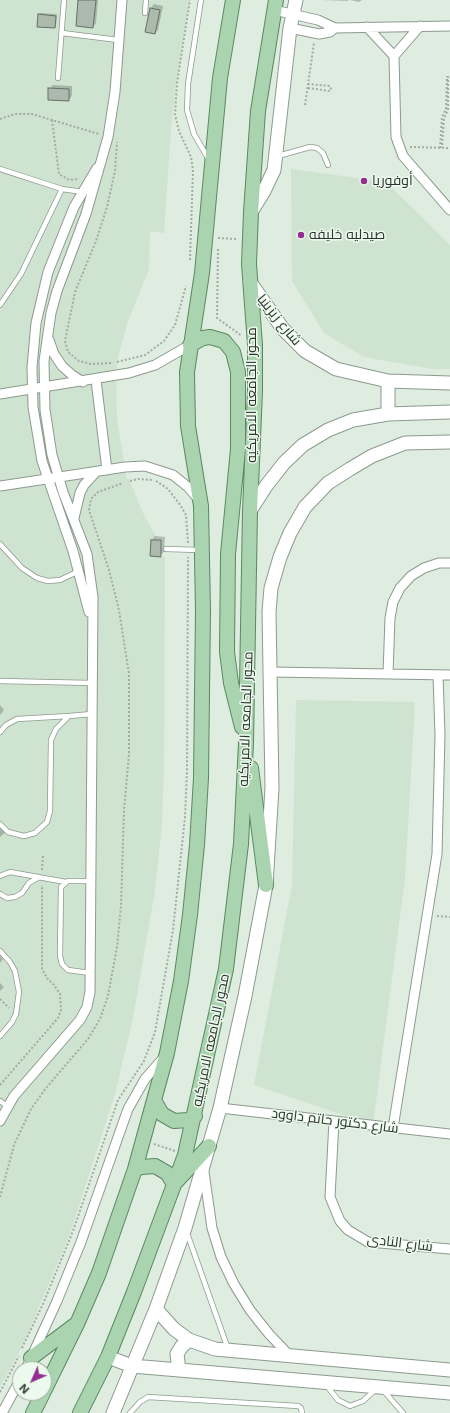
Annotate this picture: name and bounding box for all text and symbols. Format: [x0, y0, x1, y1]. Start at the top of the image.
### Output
place label: أوفوريا [372, 173, 413, 189]
marker: أوفوريا [359, 176, 369, 186]
place label: صيدليه خليفه [309, 227, 385, 243]
marker: صيدليه خليفه [296, 230, 306, 240]
street label: شارع زيزينيا [253, 291, 305, 349]
street label: محور الجامعه الامريكيه [244, 327, 260, 463]
street label: محور الجامعه الامريكيه [235, 651, 257, 787]
street label: محور الجامعه الامريكيه [189, 972, 233, 1108]
street label: شارع دكتور حاتم داوود [271, 1105, 399, 1137]
street label: شارع النادى [366, 1231, 434, 1255]
north arrow [12, 1361, 52, 1401]
text: N [16, 1381, 32, 1397]

